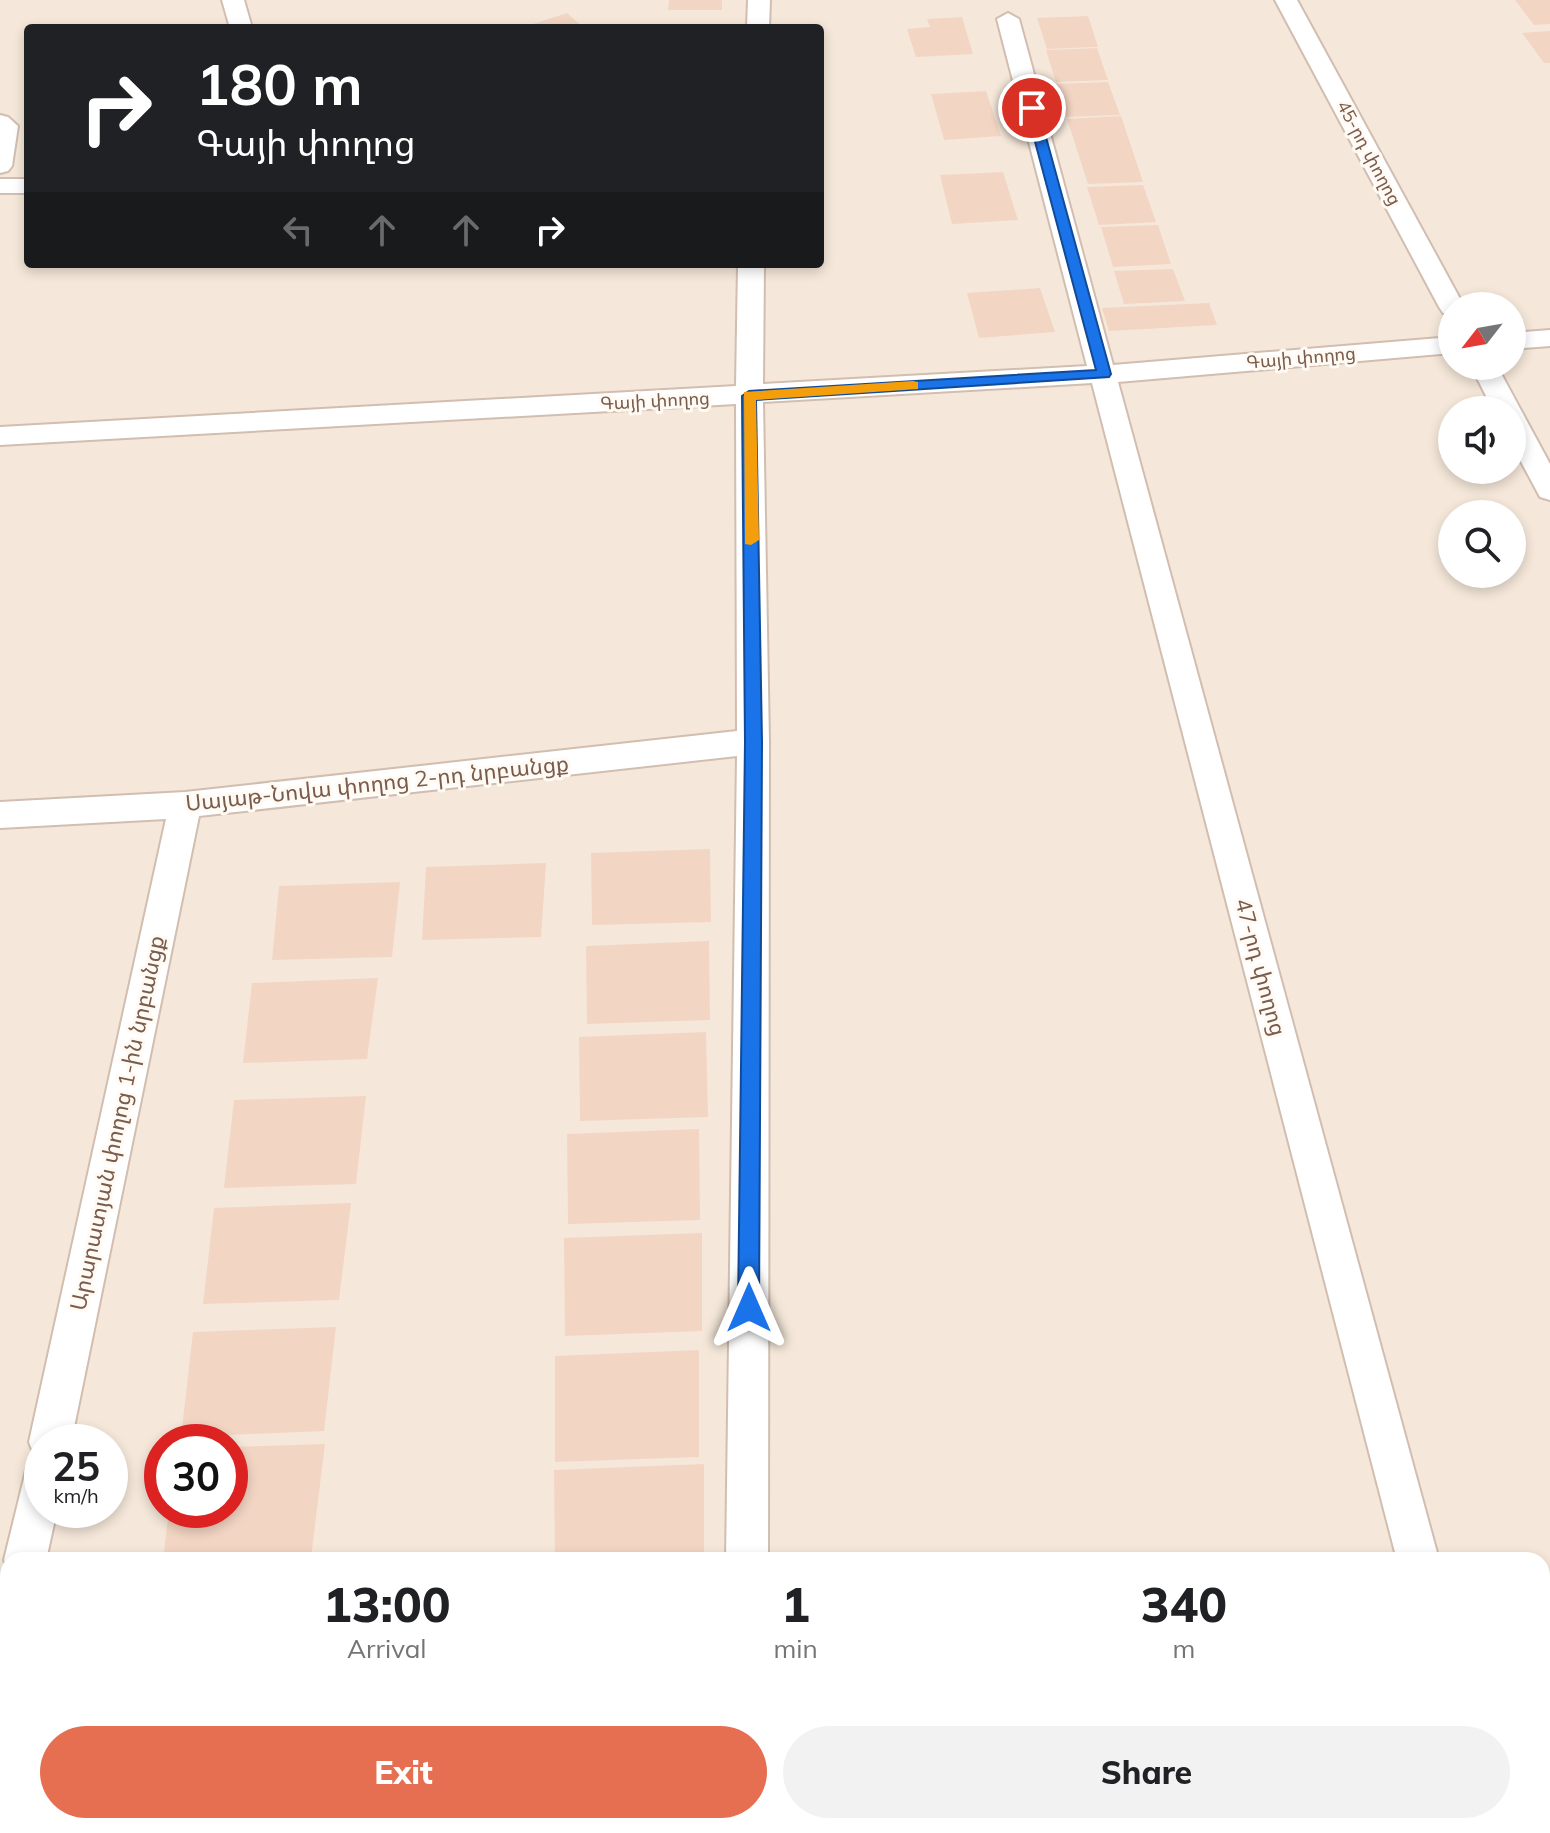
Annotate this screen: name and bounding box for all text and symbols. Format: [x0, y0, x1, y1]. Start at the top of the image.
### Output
text: 180 m [196, 49, 363, 119]
icon: right [64, 56, 168, 160]
pin [998, 74, 1066, 142]
icon: arrive [1010, 86, 1054, 130]
street label: 45-րդ փողոց [1332, 96, 1407, 209]
text: Գայի փողոց [196, 120, 416, 165]
icon: left [276, 208, 320, 252]
icon: ahead [360, 208, 404, 252]
icon: ahead [444, 208, 488, 252]
icon: right [528, 208, 572, 252]
north arrow [1438, 292, 1526, 380]
map controls [1438, 292, 1526, 588]
street label: Գայի փողոց [1245, 341, 1357, 374]
street label: Գայի փողոց [600, 386, 710, 415]
button: sound [1438, 396, 1526, 484]
button: search [1438, 500, 1526, 588]
street label: Սայաթ-Նովա փողոց 2-րդ նրբանցք [184, 749, 570, 817]
street label: 47-րդ փողոց [1229, 895, 1293, 1039]
street label: Արարատյան փողոց 1-ին նրբանցք [64, 933, 170, 1313]
position arrow [707, 1266, 791, 1350]
speed limit sign: 30 [144, 1424, 248, 1528]
text: 25 [52, 1441, 100, 1491]
text: km/h [53, 1483, 99, 1508]
text: 13:00 [323, 1574, 451, 1634]
text: 1 [781, 1574, 810, 1634]
text: 340 [1141, 1574, 1227, 1634]
text: Arrival [347, 1632, 427, 1665]
text: min [774, 1632, 818, 1665]
text: m [1172, 1632, 1195, 1665]
button: Exit [40, 1726, 767, 1818]
button: Share [783, 1726, 1510, 1818]

